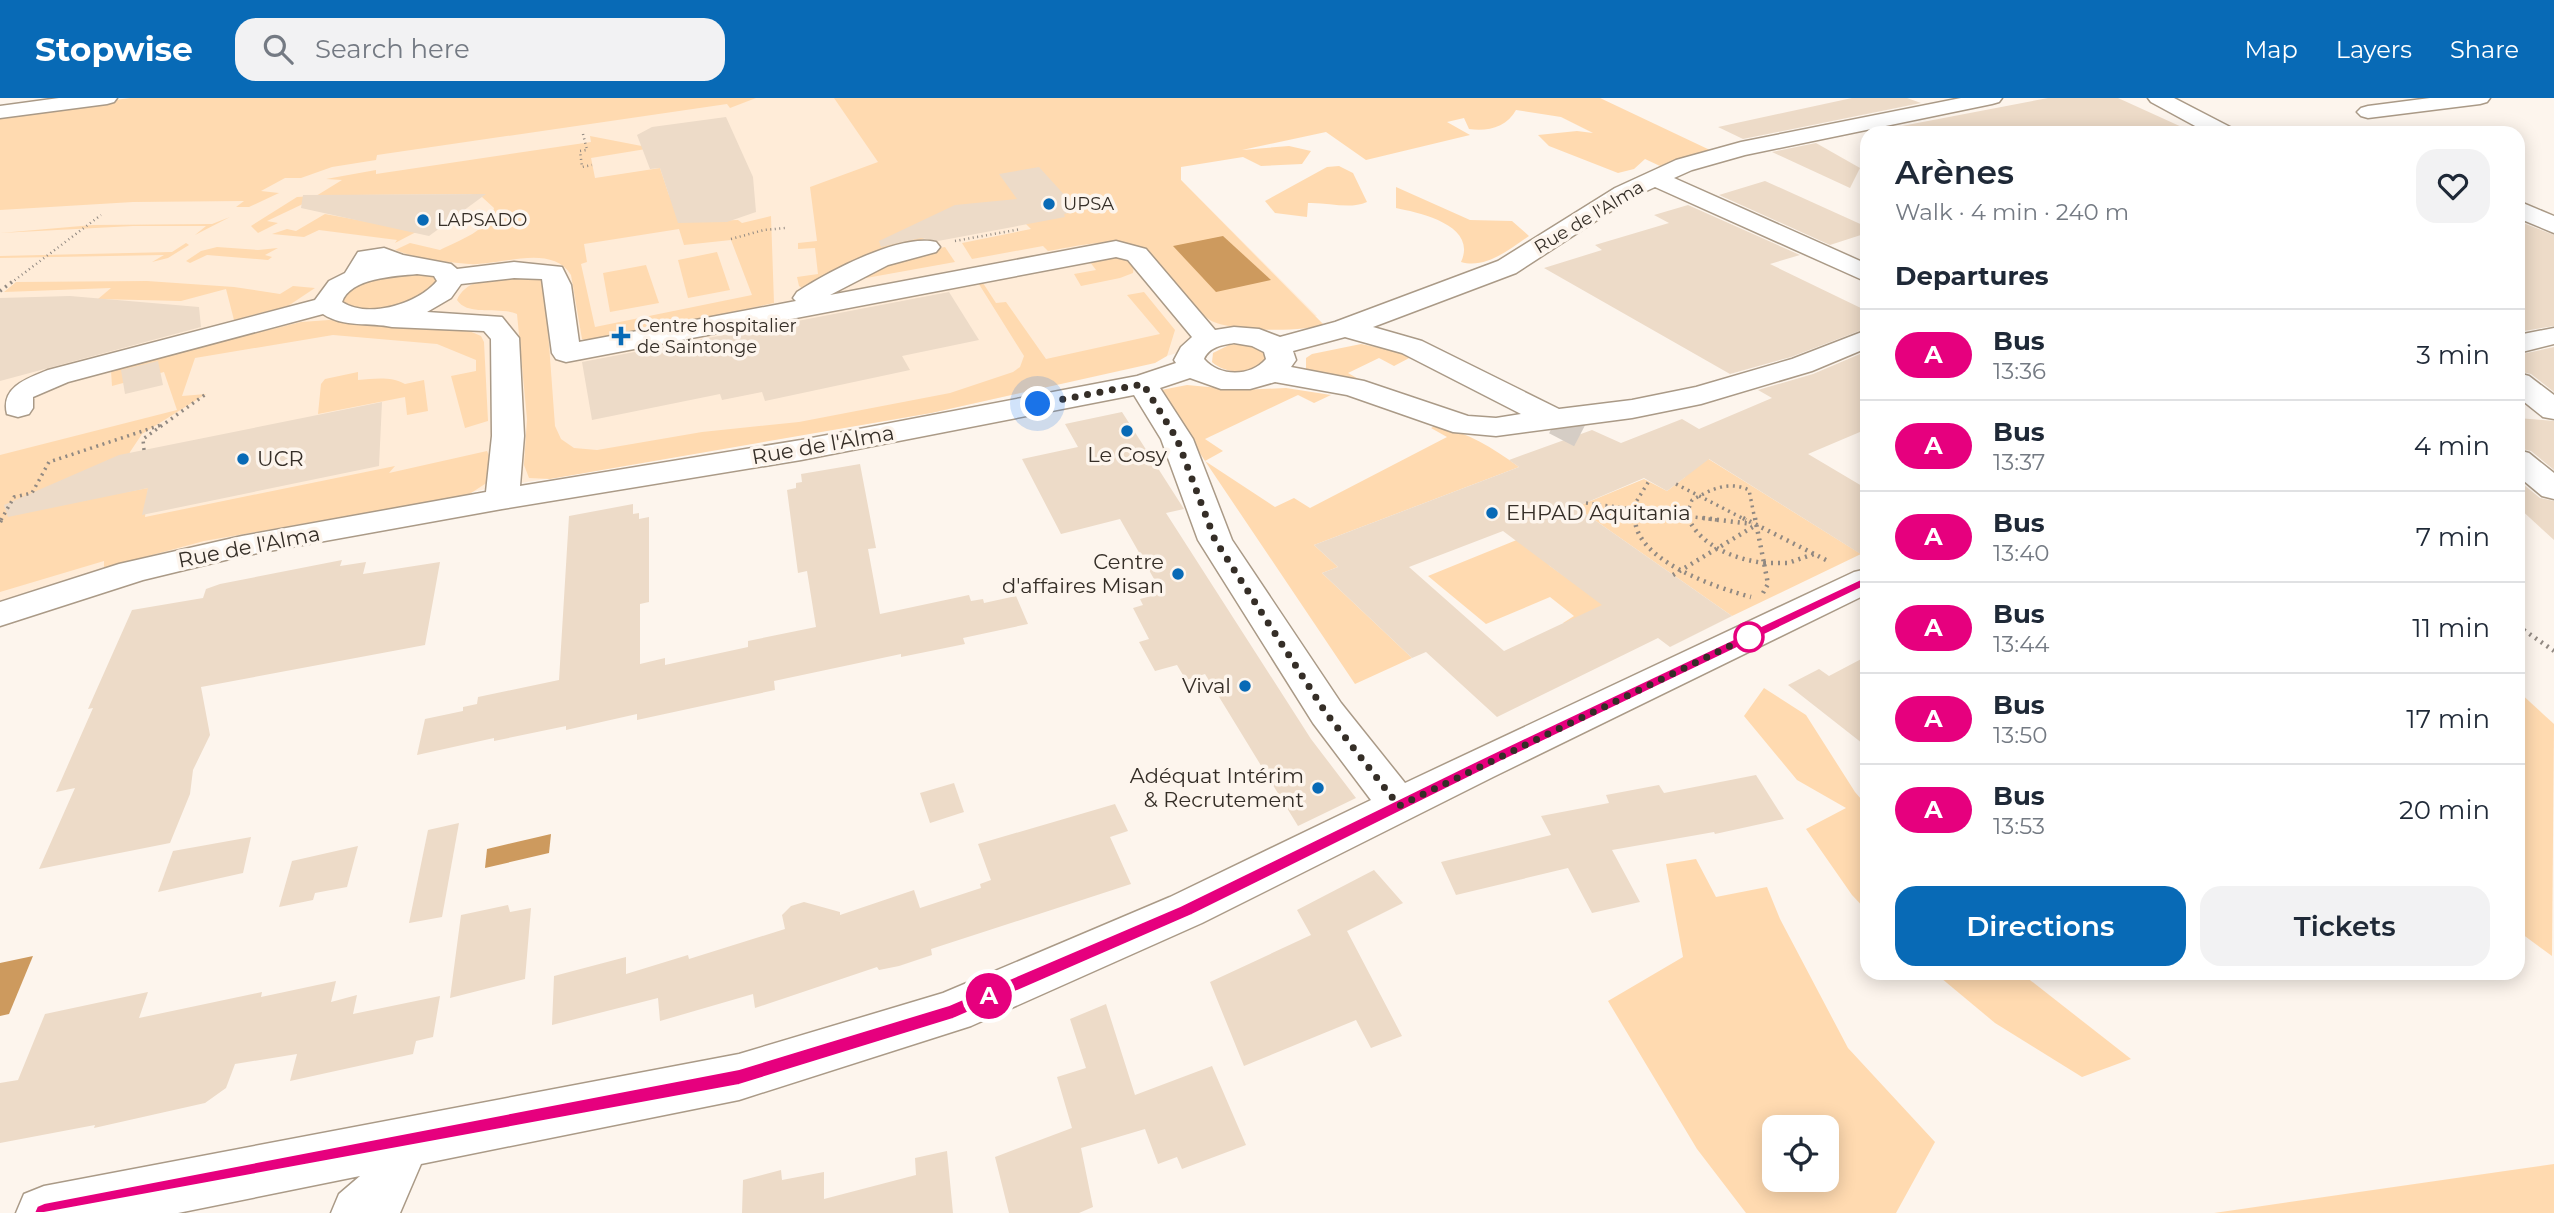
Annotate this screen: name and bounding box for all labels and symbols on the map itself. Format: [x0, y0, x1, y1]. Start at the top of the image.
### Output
street label: Rue de l'Alma [1530, 176, 1648, 258]
place label: UPSA [1063, 193, 1114, 215]
marker: UPSA [1041, 196, 1057, 212]
place label: LAPSADO [437, 209, 527, 231]
marker: LAPSADO [415, 212, 431, 228]
place label: Centre hospitalier de Saintonge [637, 315, 797, 358]
marker: Centre hospitalier de Saintonge [611, 326, 631, 346]
your location [1020, 386, 1055, 421]
street label: Rue de l'Alma [750, 420, 896, 469]
marker: Le Cosy [1119, 423, 1135, 439]
place label: Le Cosy [1087, 442, 1167, 467]
place label: UCR [257, 446, 304, 471]
marker: UCR [235, 451, 251, 467]
place label: EHPAD Aquitania [1506, 500, 1691, 525]
marker: EHPAD Aquitania [1484, 505, 1500, 521]
street label: Rue de l'Alma [176, 520, 322, 573]
place label: Centre d'affaires Misan [1002, 549, 1164, 598]
marker: Centre d'affaires Misan [1170, 566, 1186, 582]
unlabelled marker [1734, 622, 1764, 652]
place label: Vival [1182, 673, 1231, 698]
marker: Vival [1237, 678, 1253, 694]
place label: Adéquat Intérim & Recrutement [1130, 763, 1304, 812]
marker: Adéquat Intérim & Recrutement [1310, 780, 1326, 796]
line badge: A [966, 973, 1012, 1019]

